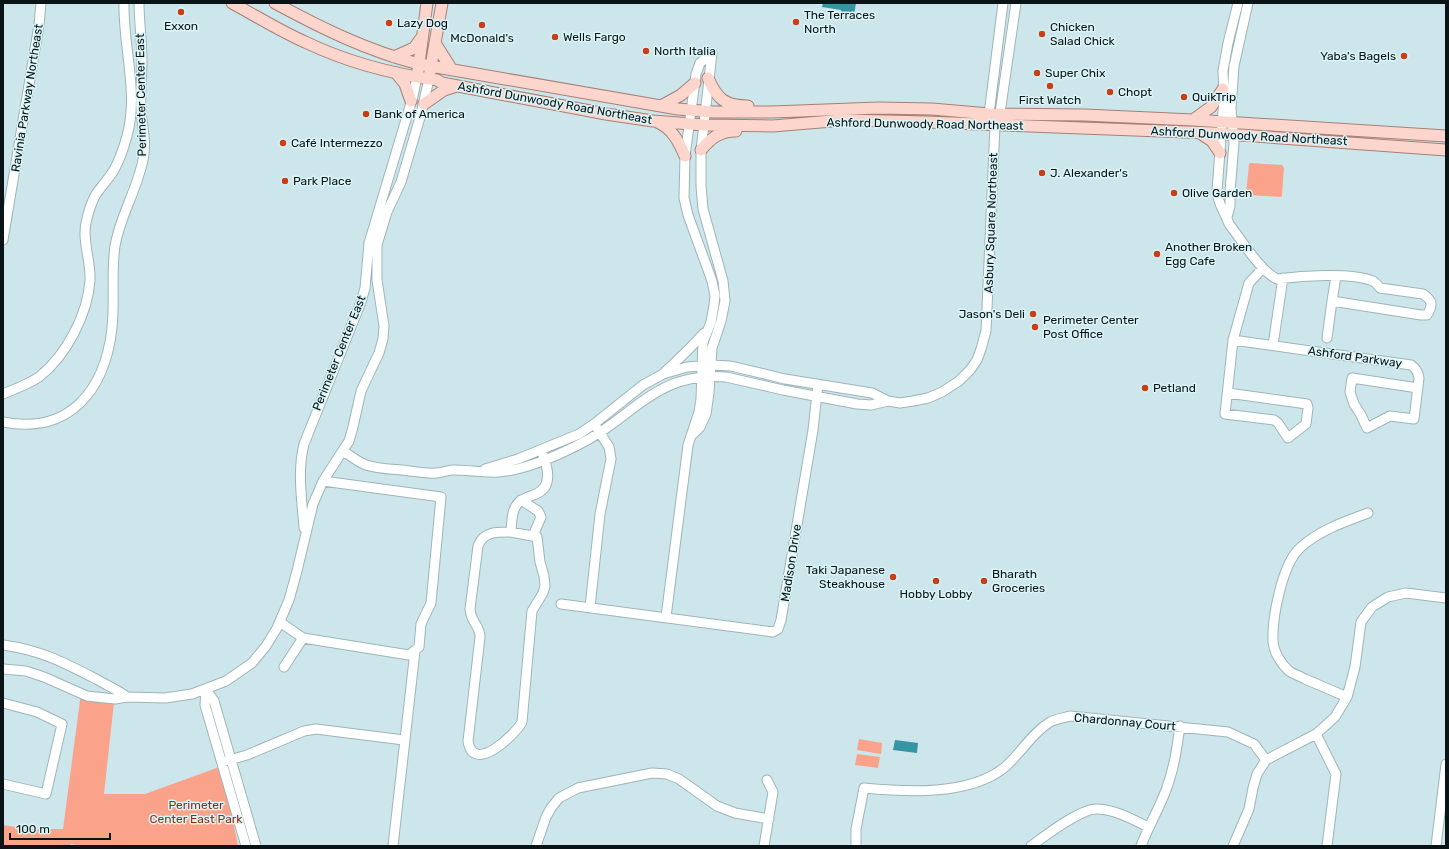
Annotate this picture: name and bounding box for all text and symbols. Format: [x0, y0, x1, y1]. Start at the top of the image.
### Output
marker: Exxon [176, 7, 186, 17]
place label: The Terraces North [804, 8, 875, 36]
place label: Lazy Dog [397, 16, 448, 30]
marker: The Terraces North [791, 17, 801, 27]
marker: Lazy Dog [384, 18, 394, 28]
place label: Exxon [164, 19, 198, 33]
marker: McDonald's [477, 20, 487, 30]
place label: Chicken Salad Chick [1050, 20, 1116, 48]
street label: Ravinia Parkway Northeast [8, 23, 46, 173]
marker: Chicken Salad Chick [1037, 29, 1047, 39]
place label: Wells Fargo [563, 30, 626, 44]
place label: McDonald's [450, 31, 514, 45]
marker: Wells Fargo [550, 32, 560, 42]
street label: Perimeter Center East [133, 33, 149, 157]
place label: North Italia [654, 44, 716, 58]
marker: North Italia [641, 46, 651, 56]
place label: Yaba's Bagels [1320, 49, 1396, 63]
marker: Yaba's Bagels [1399, 51, 1409, 61]
place label: Super Chix [1045, 66, 1106, 80]
marker: Super Chix [1032, 68, 1042, 78]
street label: Ashford Dunwoody Road Northeast [457, 79, 653, 127]
marker: First Watch [1045, 81, 1055, 91]
place label: Chopt [1118, 85, 1152, 99]
marker: Chopt [1105, 87, 1115, 97]
place label: QuikTrip [1192, 90, 1236, 104]
marker: QuikTrip [1179, 92, 1189, 102]
place label: First Watch [1019, 93, 1081, 107]
place label: Bank of America [374, 107, 465, 121]
marker: Bank of America [361, 109, 371, 119]
street label: Ashford Dunwoody Road Northeast [826, 115, 1024, 133]
street label: Ashford Dunwoody Road Northeast [1150, 124, 1348, 148]
place label: Café Intermezzo [291, 136, 383, 150]
marker: Café Intermezzo [278, 138, 288, 148]
street label: Asbury Square Northeast [982, 152, 1000, 294]
place label: J. Alexander's [1050, 166, 1128, 180]
marker: J. Alexander's [1037, 168, 1047, 178]
place label: Park Place [293, 174, 352, 188]
marker: Park Place [280, 176, 290, 186]
place label: Olive Garden [1182, 186, 1252, 200]
marker: Olive Garden [1169, 188, 1179, 198]
place label: Another Broken Egg Cafe [1165, 240, 1252, 268]
marker: Another Broken Egg Cafe [1152, 249, 1162, 259]
street label: Perimeter Center East [309, 293, 369, 413]
place label: Jason's Deli [959, 307, 1025, 321]
marker: Jason's Deli [1028, 309, 1038, 319]
place label: Perimeter Center Post Office [1043, 313, 1139, 341]
marker: Perimeter Center Post Office [1030, 322, 1040, 332]
street label: Ashford Parkway [1307, 343, 1403, 371]
place label: Petland [1153, 381, 1196, 395]
marker: Petland [1140, 383, 1150, 393]
street label: Madison Drive [778, 523, 804, 603]
place label: Taki Japanese Steakhouse [806, 563, 885, 591]
place label: Bharath Groceries [992, 567, 1045, 595]
marker: Taki Japanese Steakhouse [888, 572, 898, 582]
marker: Hobby Lobby [931, 576, 941, 586]
marker: Bharath Groceries [979, 576, 989, 586]
place label: Hobby Lobby [900, 587, 973, 601]
street label: Chardonnay Court [1074, 711, 1177, 733]
park label: Perimeter Center East Park [149, 798, 243, 826]
scale bar [10, 815, 110, 841]
text: 100 m [16, 822, 50, 836]

